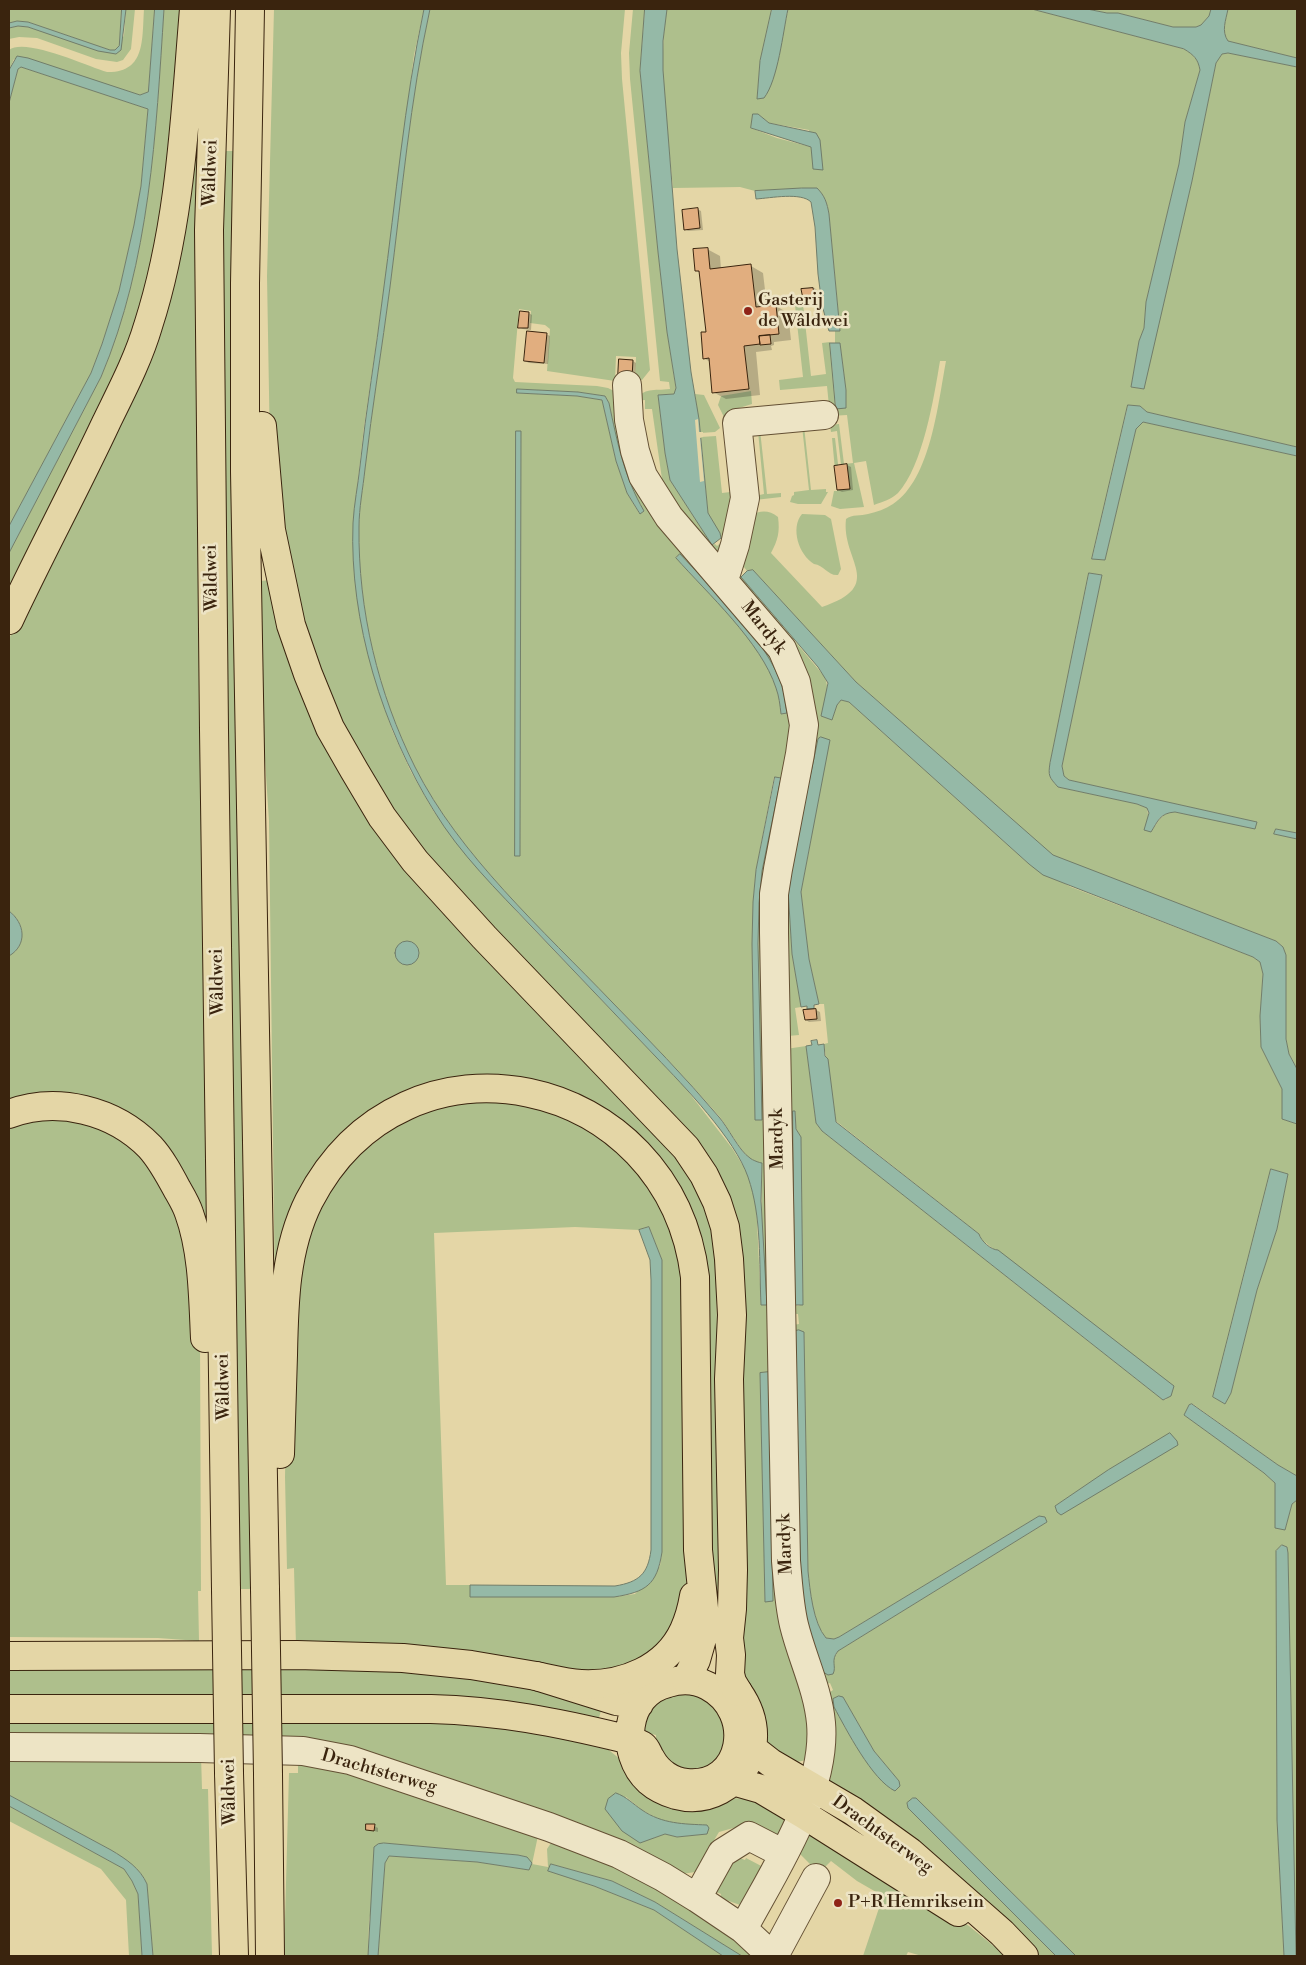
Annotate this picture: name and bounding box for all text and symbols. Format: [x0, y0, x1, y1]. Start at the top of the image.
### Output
street label: Wâldwei [199, 139, 223, 207]
place label: Gasterij de Wâldwei [758, 290, 848, 332]
marker: Gasterij de Wâldwei [742, 305, 754, 317]
street label: Wâldwei [201, 544, 223, 612]
street label: Mardyk [736, 597, 790, 659]
street label: Wâldwei [207, 948, 229, 1016]
street label: Mardyk [767, 1108, 789, 1170]
street label: Wâldwei [213, 1353, 235, 1421]
street label: Mardyk [774, 1513, 798, 1575]
street label: Drachtsterweg [319, 1745, 439, 1799]
street label: Wâldwei [219, 1758, 241, 1826]
street label: Drachtsterweg [827, 1791, 937, 1879]
place label: P+R Hemriksein [848, 1892, 984, 1914]
marker: P+R Hemriksein [832, 1897, 844, 1909]

